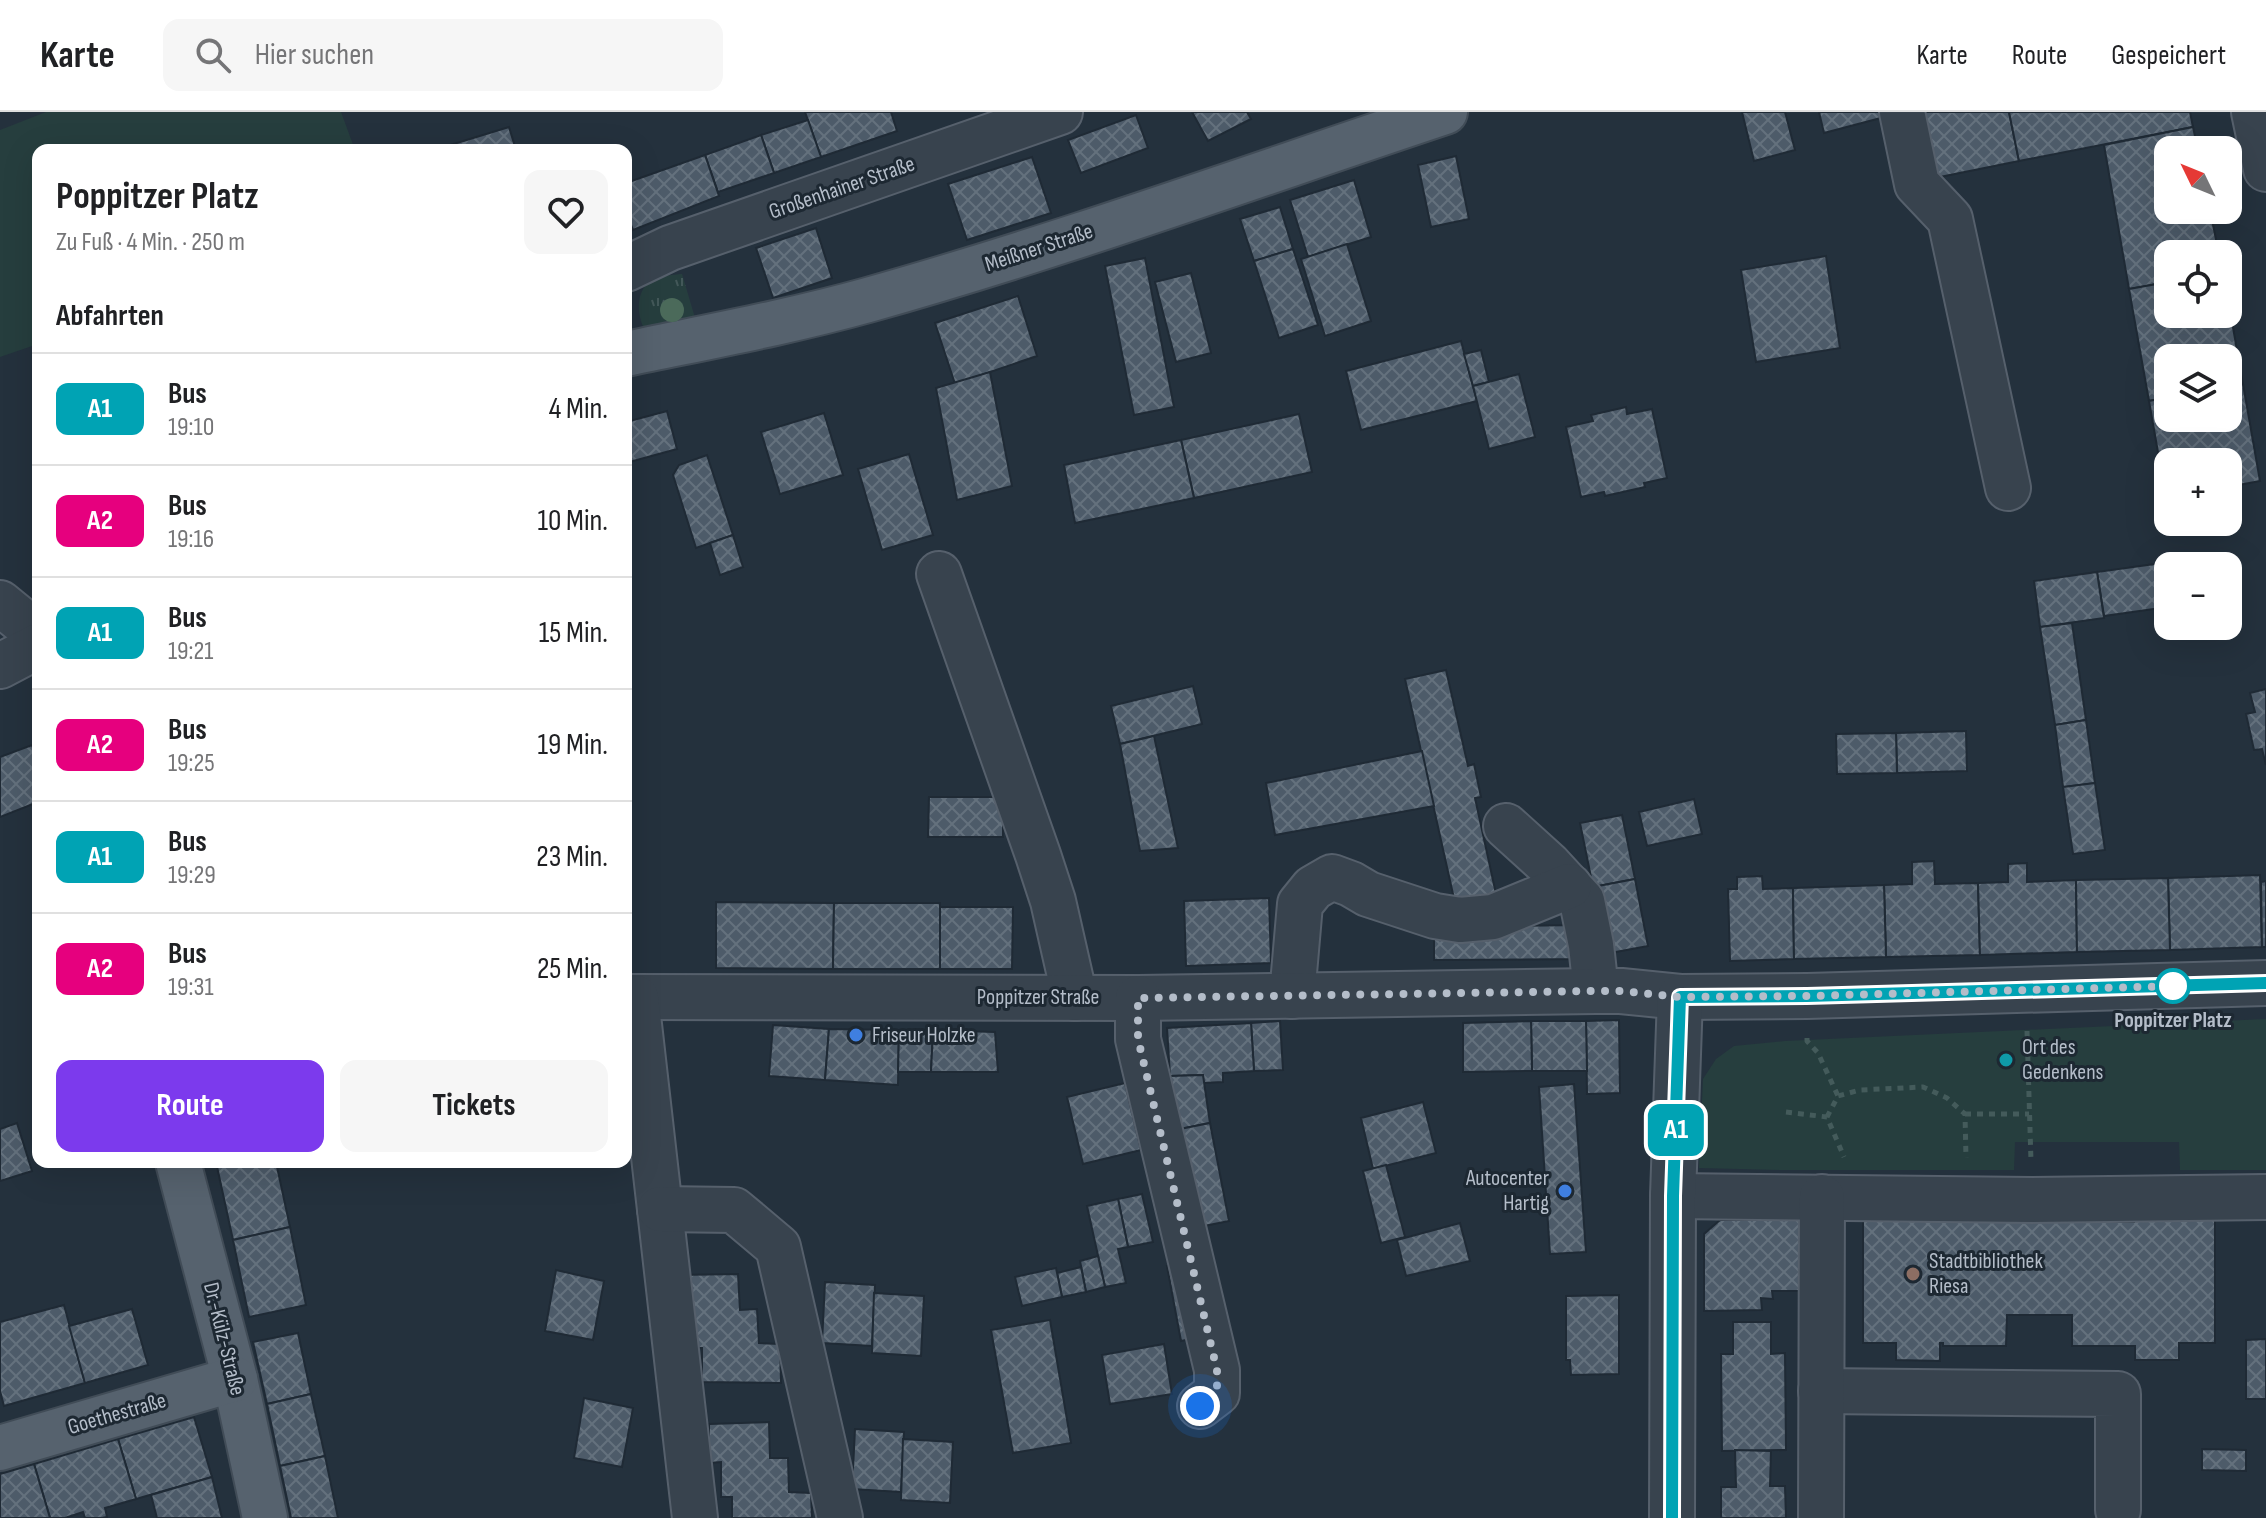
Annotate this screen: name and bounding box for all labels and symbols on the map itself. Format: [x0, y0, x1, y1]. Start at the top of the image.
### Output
north arrow [2154, 136, 2242, 224]
street label: Großenhainer Straße [766, 150, 918, 226]
street label: Meißner Straße [982, 218, 1096, 278]
marker: Poppitzer Platz [2156, 969, 2190, 1003]
street label: Poppitzer Straße [977, 984, 1099, 1011]
place label: Poppitzer Platz [2114, 1007, 2232, 1034]
place label: Friseur Holzke [872, 1022, 976, 1049]
marker: Friseur Holzke [847, 1026, 865, 1044]
place label: Ort des Gedenkens [2022, 1034, 2104, 1086]
marker: Ort des Gedenkens [1997, 1051, 2015, 1069]
line badge: A1 [1640, 1104, 1712, 1156]
place label: Autocenter Hartig [1465, 1165, 1549, 1217]
marker: Autocenter Hartig [1556, 1182, 1574, 1200]
place label: Stadtbibliothek Riesa [1929, 1248, 2043, 1300]
marker: Stadtbibliothek Riesa [1904, 1265, 1922, 1283]
street label: Dr.-Külz-Straße [197, 1280, 251, 1398]
your location [1180, 1386, 1220, 1426]
street label: Goethestraße [65, 1387, 169, 1441]

